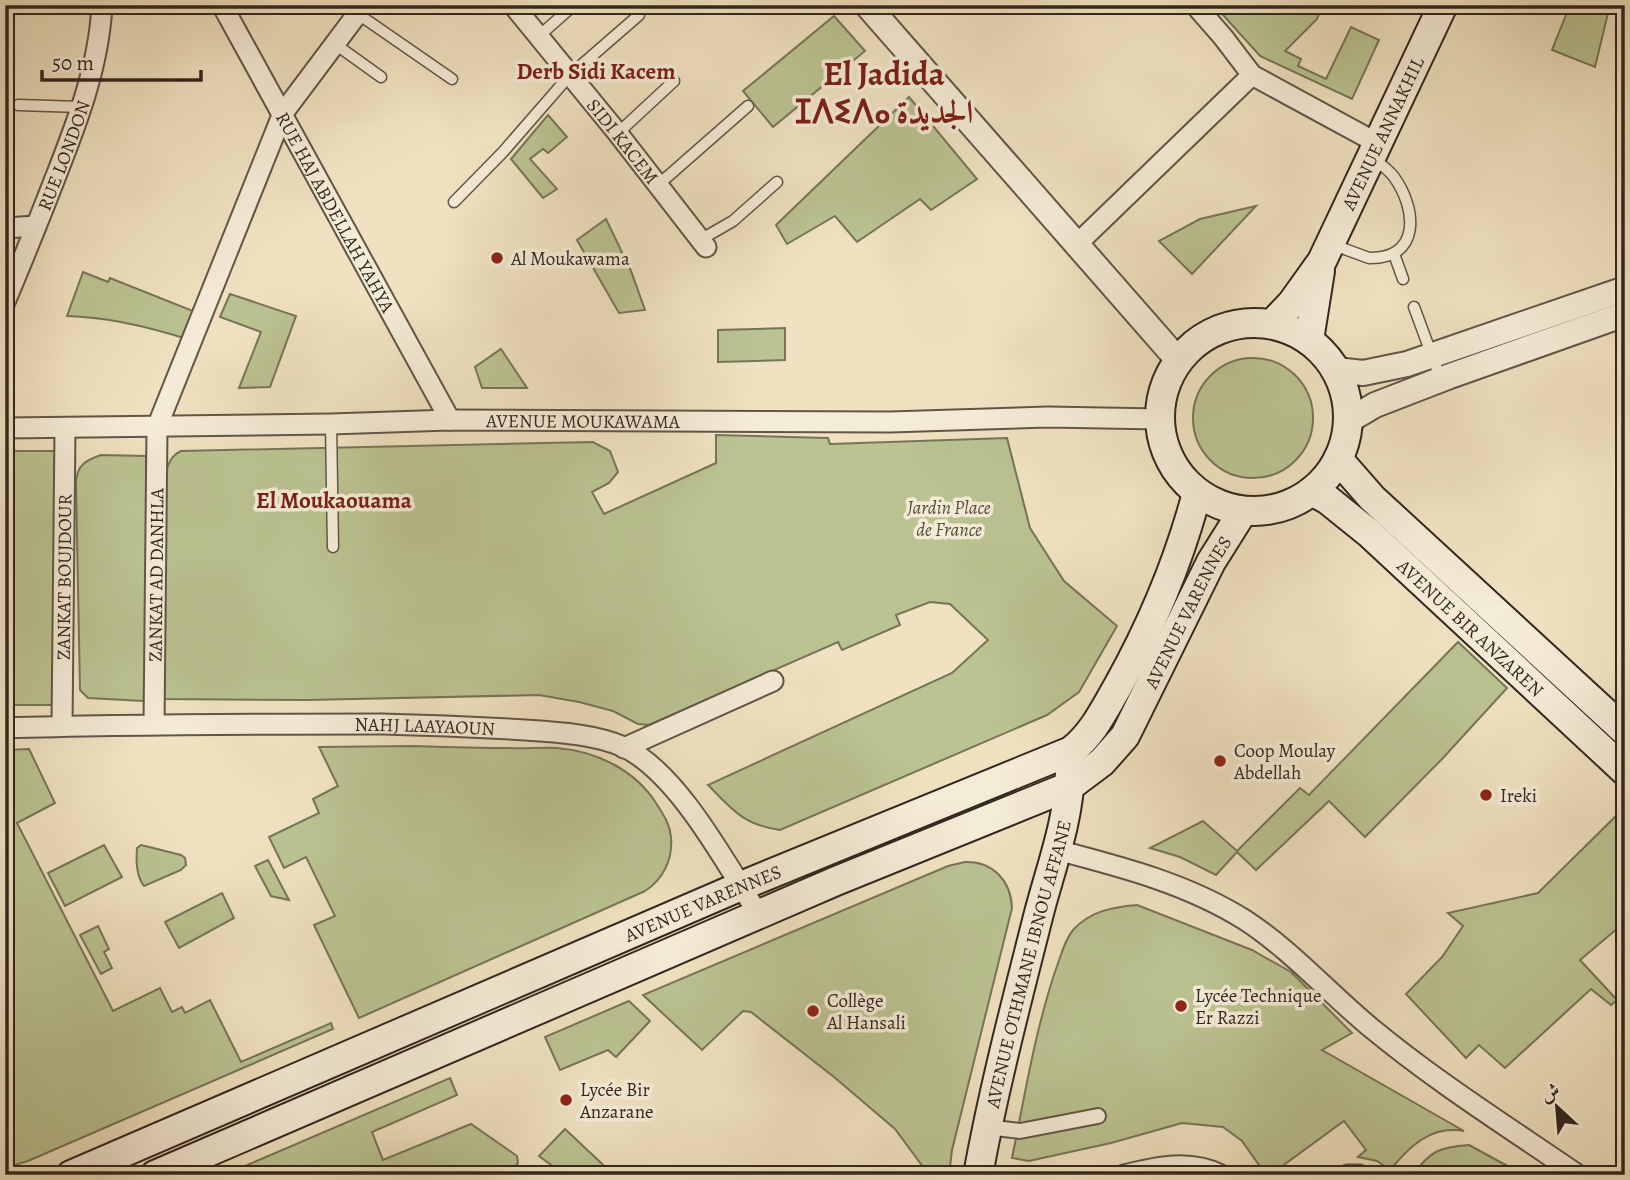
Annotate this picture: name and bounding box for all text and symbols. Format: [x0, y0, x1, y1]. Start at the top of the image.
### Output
scale bar [42, 38, 201, 82]
text: 50 m [52, 49, 94, 77]
district label: El Jadida ⵊⴷⵉⴷⴰ الجديدة [795, 51, 973, 134]
street label: AVENUE ANNAKHIL [1335, 52, 1431, 216]
district label: Derb Sidi Kacem [517, 56, 675, 87]
street label: SIDI KACEM [580, 93, 664, 190]
street label: RUE LONDON [32, 97, 97, 215]
street label: RUE HAJ ABDELLAH YAHYA [269, 107, 401, 318]
place label: Al Moukawama [510, 246, 630, 272]
marker: Al Moukawama [489, 250, 505, 266]
street label: AVENUE MOUKAWAMA [485, 408, 681, 435]
district label: El Moukaouama [256, 485, 412, 516]
street label: ZANKAT AD DANHLA [143, 487, 170, 662]
street label: ZANKAT BOUJDOUR [51, 493, 78, 660]
park label: Jardin Place de France [906, 495, 991, 543]
street label: AVENUE VARENNES [1138, 531, 1238, 694]
street label: AVENUE BIR ANZAREN [1390, 553, 1549, 703]
street label: NAHJ LAAYAOUN [355, 712, 496, 742]
place label: Coop Moulay Abdellah [1233, 738, 1336, 786]
marker: Coop Moulay Abdellah [1212, 753, 1228, 769]
place label: Ireki [1500, 783, 1537, 809]
marker: Ireki [1478, 787, 1494, 803]
street label: AVENUE OTHMANE IBNOU AFFANE [980, 818, 1078, 1111]
street label: AVENUE VARENNES [620, 859, 786, 949]
place label: Lycée Technique Er Razzi [1195, 983, 1321, 1031]
place label: Collège Al Hansali [826, 988, 906, 1036]
marker: Lycée Technique Er Razzi [1173, 998, 1189, 1014]
marker: Collège Al Hansali [805, 1003, 821, 1019]
north arrow [1522, 1072, 1592, 1142]
place label: Lycée Bir Anzarane [579, 1077, 654, 1125]
text: ش [1536, 1077, 1564, 1108]
marker: Lycée Bir Anzarane [558, 1092, 574, 1108]

